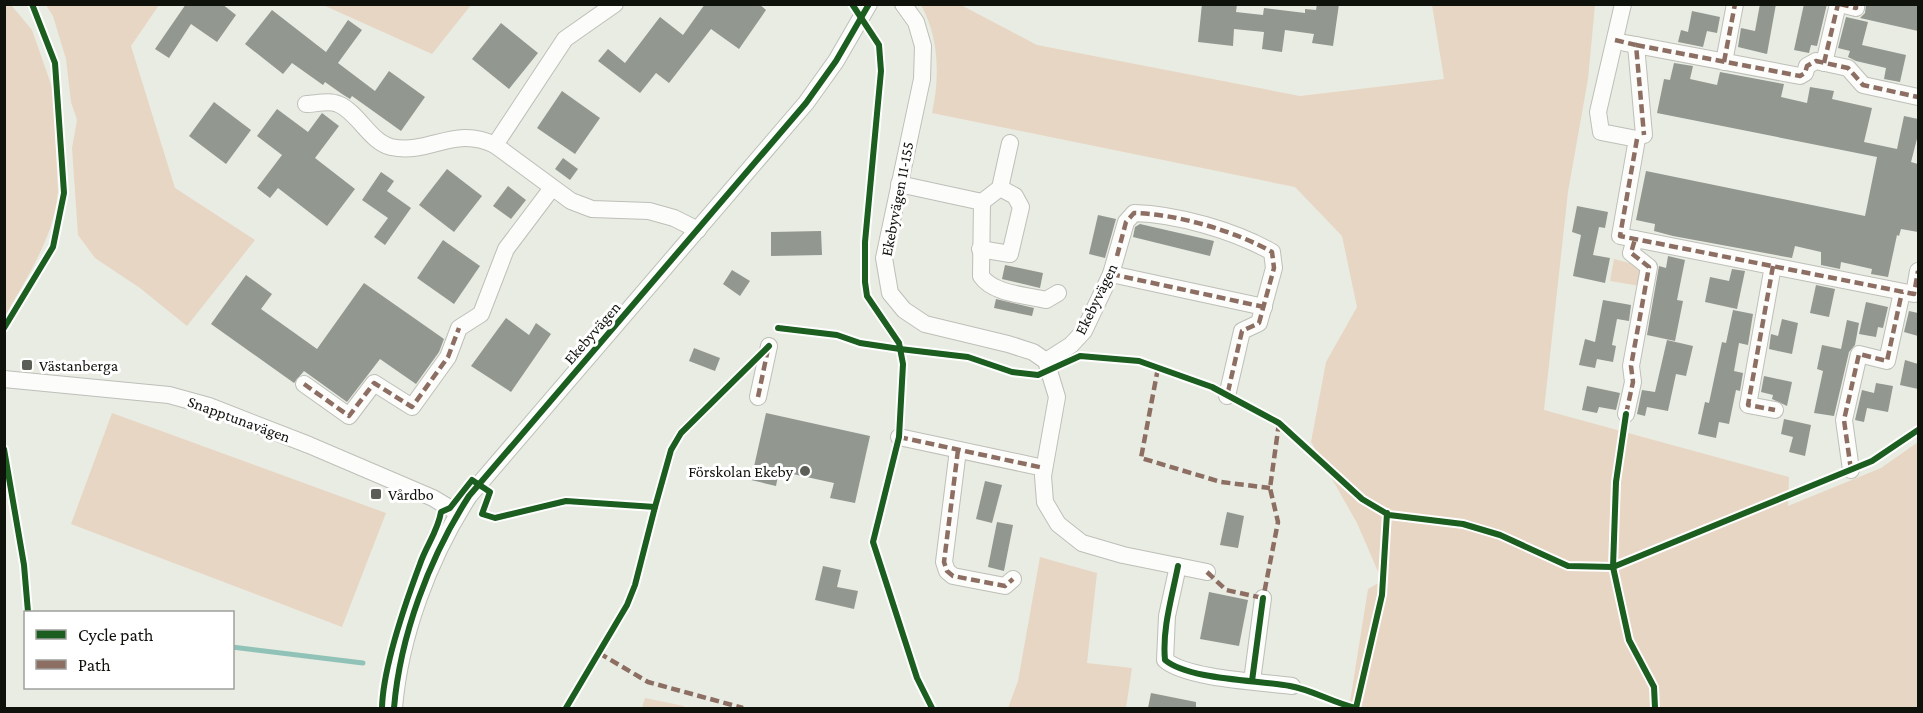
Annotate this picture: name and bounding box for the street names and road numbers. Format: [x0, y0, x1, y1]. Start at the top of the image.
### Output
street label: Ekebyvägen 11-155 [878, 140, 917, 258]
street label: Ekebyvägen [1072, 260, 1122, 338]
street label: Ekebyvägen [560, 298, 625, 368]
street label: Snapptunavägen [185, 393, 293, 447]

